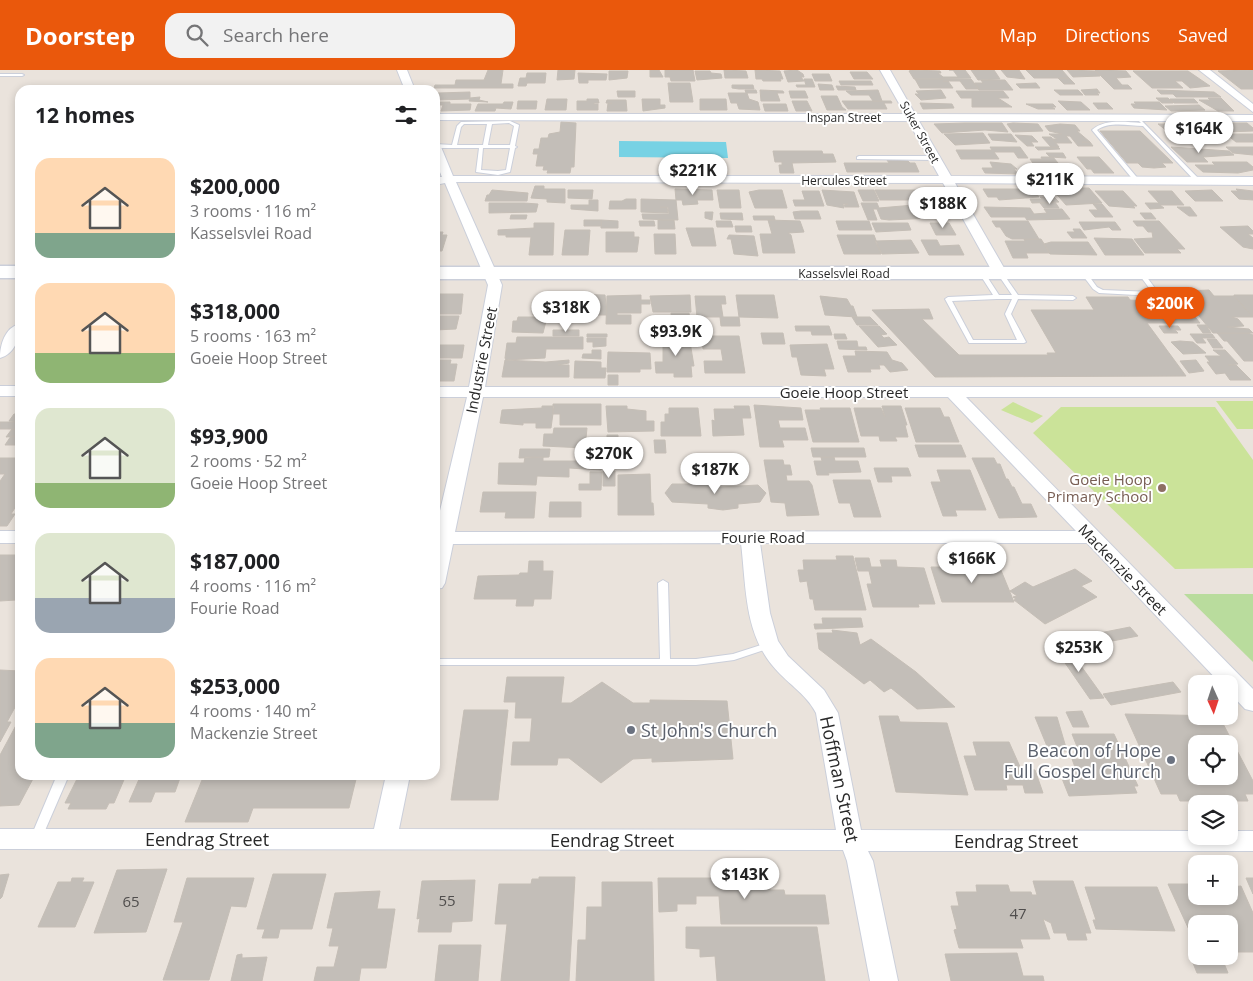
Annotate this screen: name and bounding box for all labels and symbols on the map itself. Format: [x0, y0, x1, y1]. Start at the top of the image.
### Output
street label: Suker Street [896, 98, 944, 166]
street label: Inspan Street [807, 109, 881, 126]
pin: $164K [1164, 112, 1234, 154]
pin: $221K [658, 154, 728, 196]
pin: $211K [1015, 162, 1085, 205]
street label: Hercules Street [801, 172, 887, 189]
pin: $188K [908, 186, 978, 229]
street label: Kasselsvlei Road [798, 265, 890, 282]
pin: $200K [1135, 286, 1205, 329]
pin: $318K [531, 290, 601, 333]
street label: Industrie Street [461, 305, 501, 415]
pin: $93.9K [635, 314, 717, 357]
street label: Goeie Hoop Street [780, 382, 908, 402]
pin: $270K [574, 436, 644, 479]
pin: $187K [680, 452, 750, 495]
place label: Goeie Hoop Primary School [1047, 469, 1152, 506]
marker: Goeie Hoop Primary School [1156, 482, 1168, 494]
street label: Mackenzie Street [1074, 519, 1172, 619]
street label: Fourie Road [721, 527, 805, 547]
pin: $166K [937, 542, 1007, 584]
pin: $253K [1044, 630, 1114, 673]
north arrow [1188, 675, 1238, 725]
street label: Hoffman Street [815, 713, 865, 845]
place label: St John's Church [641, 718, 777, 742]
marker: St John's Church [625, 724, 637, 736]
place label: Beacon of Hope Full Gospel Church [1004, 738, 1161, 783]
marker: Beacon of Hope Full Gospel Church [1165, 754, 1177, 766]
street label: Eendrag Street [145, 827, 269, 851]
street label: Eendrag Street [550, 828, 674, 852]
street label: Eendrag Street [954, 829, 1078, 853]
pin: $143K [710, 858, 780, 900]
house number: 55 [438, 890, 456, 910]
house number: 65 [122, 891, 140, 911]
house number: 47 [1009, 903, 1027, 923]

